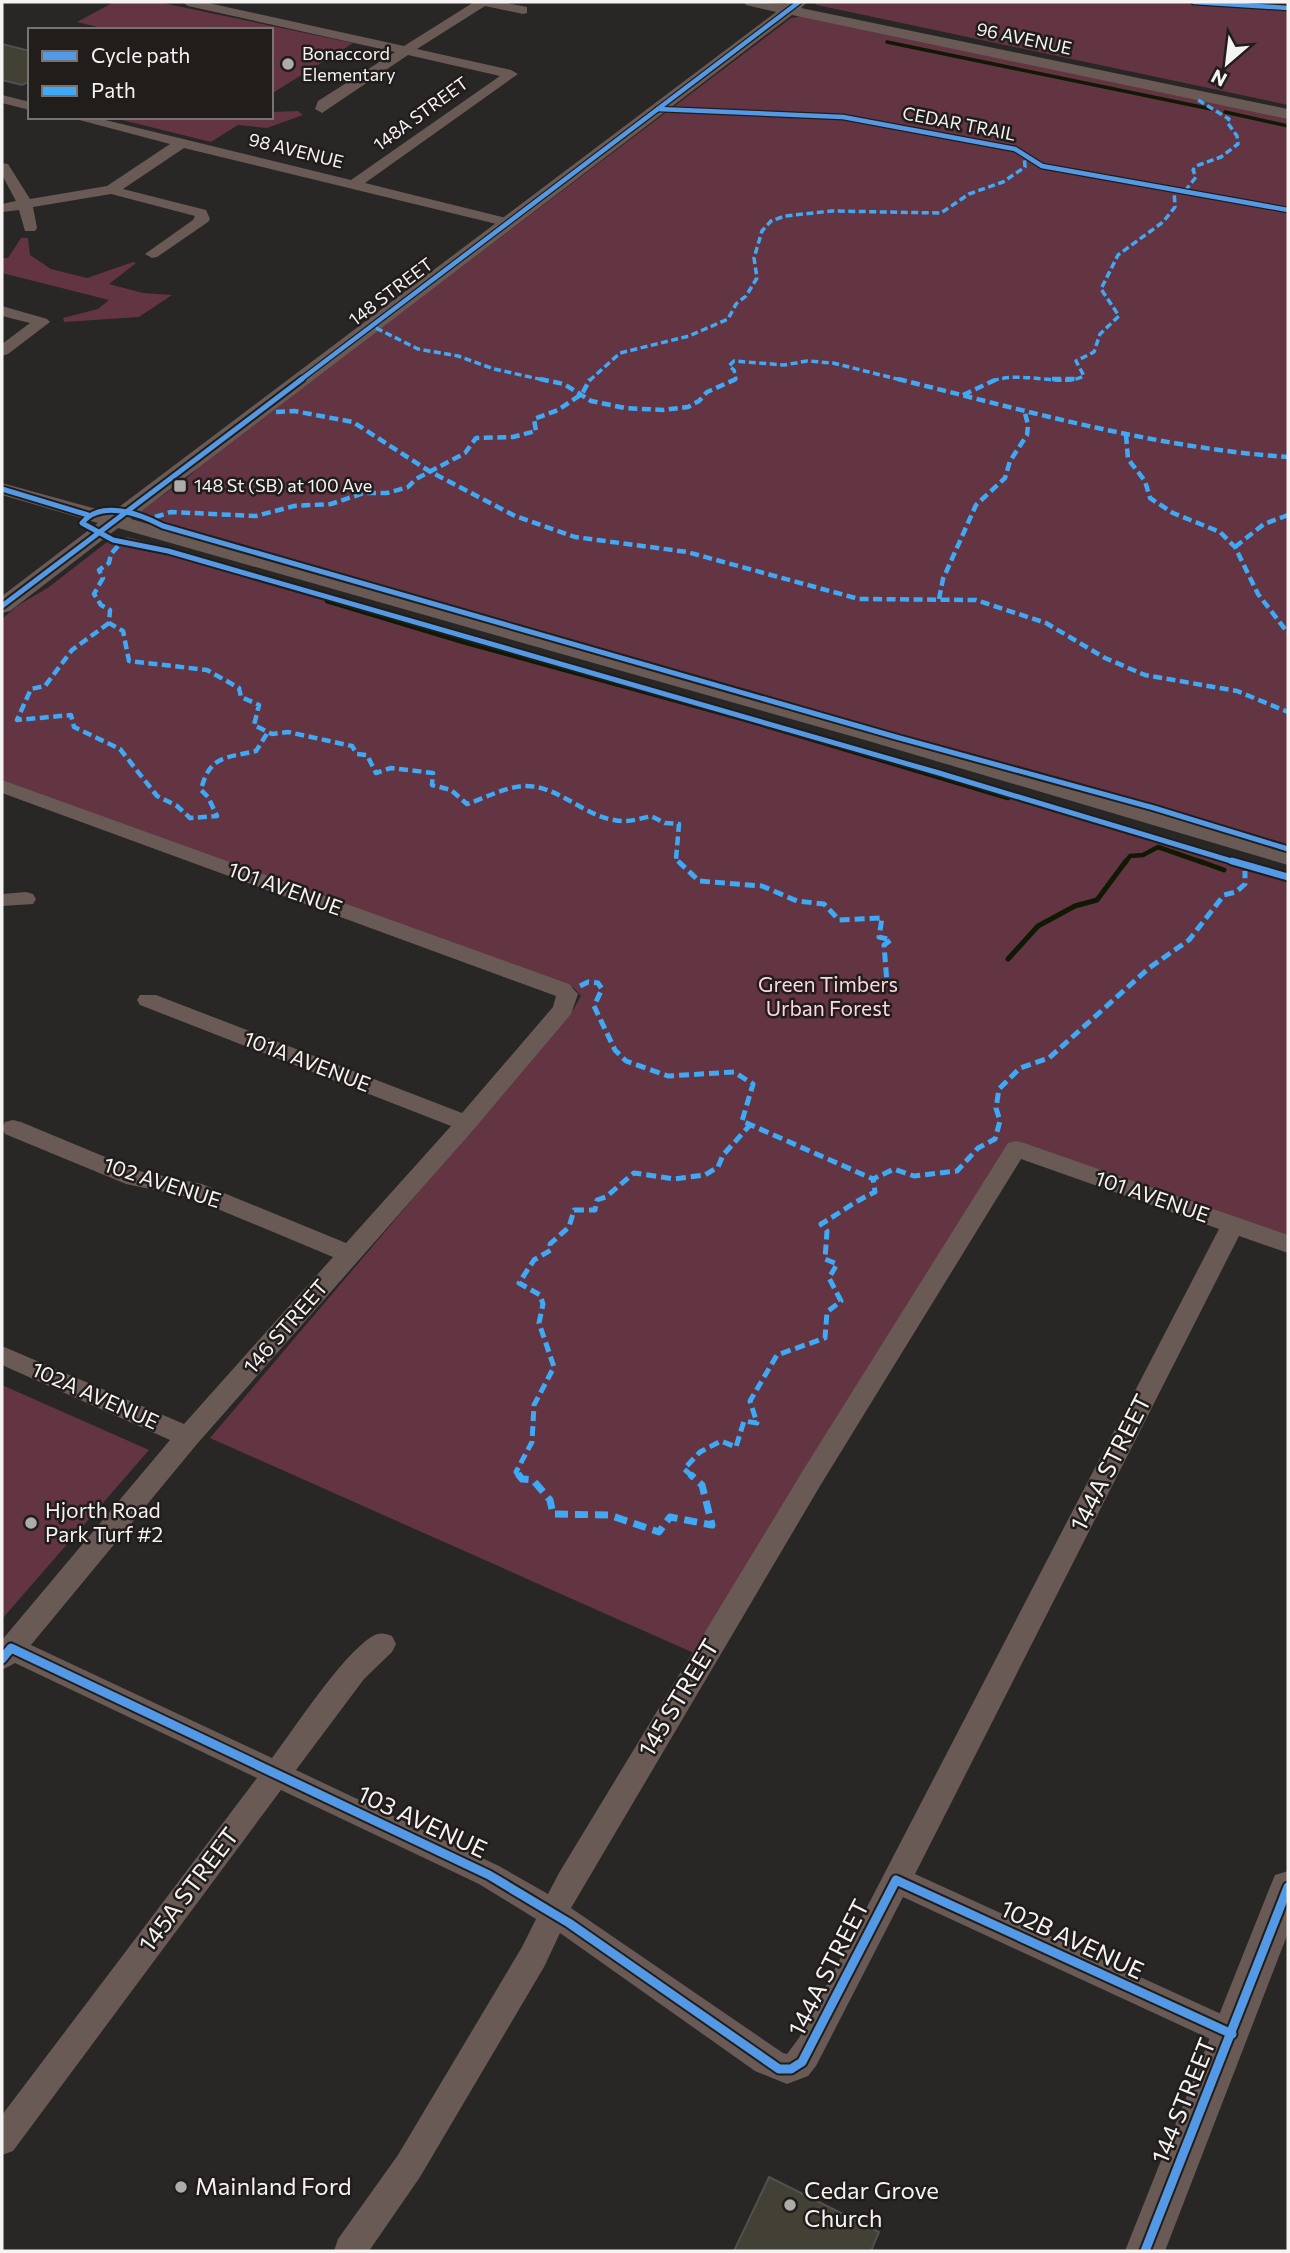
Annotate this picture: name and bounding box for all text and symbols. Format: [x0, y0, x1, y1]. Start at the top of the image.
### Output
street label: 96 AVENUE [975, 17, 1074, 59]
legend [28, 28, 273, 119]
north arrow [1192, 28, 1262, 98]
text: Cycle path [91, 42, 190, 67]
place label: Bonaccord Elementary [302, 42, 396, 85]
marker: Bonaccord Elementary [280, 56, 296, 72]
text: N [1207, 65, 1230, 92]
street label: 148A STREET [369, 71, 472, 155]
text: Path [91, 77, 136, 102]
street label: CEDAR TRAIL [901, 101, 1018, 145]
street label: 98 AVENUE [247, 128, 346, 172]
street label: 148 STREET [344, 252, 437, 330]
place label: 148 St (SB) at 100 Ave [194, 474, 372, 496]
marker: 148 St (SB) at 100 Ave [172, 478, 188, 494]
street label: 101 AVENUE [225, 855, 346, 920]
park label: Green Timbers Urban Forest [758, 971, 898, 1020]
street label: 101A AVENUE [241, 1025, 374, 1096]
street label: 102 AVENUE [101, 1151, 224, 1212]
street label: 101 AVENUE [1092, 1164, 1213, 1227]
street label: 146 STREET [237, 1274, 332, 1378]
street label: 102A AVENUE [28, 1355, 163, 1434]
street label: 144A STREET [1063, 1389, 1156, 1535]
place label: Hjorth Road Park Turf #2 [45, 1497, 163, 1546]
marker: Hjorth Road Park Turf #2 [23, 1515, 39, 1531]
street label: 145 STREET [631, 1633, 724, 1761]
street label: 103 AVENUE [353, 1778, 492, 1863]
street label: 145A STREET [132, 1821, 244, 1957]
street label: 102B AVENUE [996, 1893, 1149, 1984]
street label: 144A STREET [781, 1894, 874, 2040]
street label: 144 STREET [1144, 2033, 1221, 2167]
place label: Mainland Ford [195, 2171, 352, 2200]
place label: Cedar Grove Church [804, 2175, 939, 2232]
marker: Mainland Ford [173, 2179, 189, 2195]
marker: Cedar Grove Church [782, 2197, 798, 2213]

